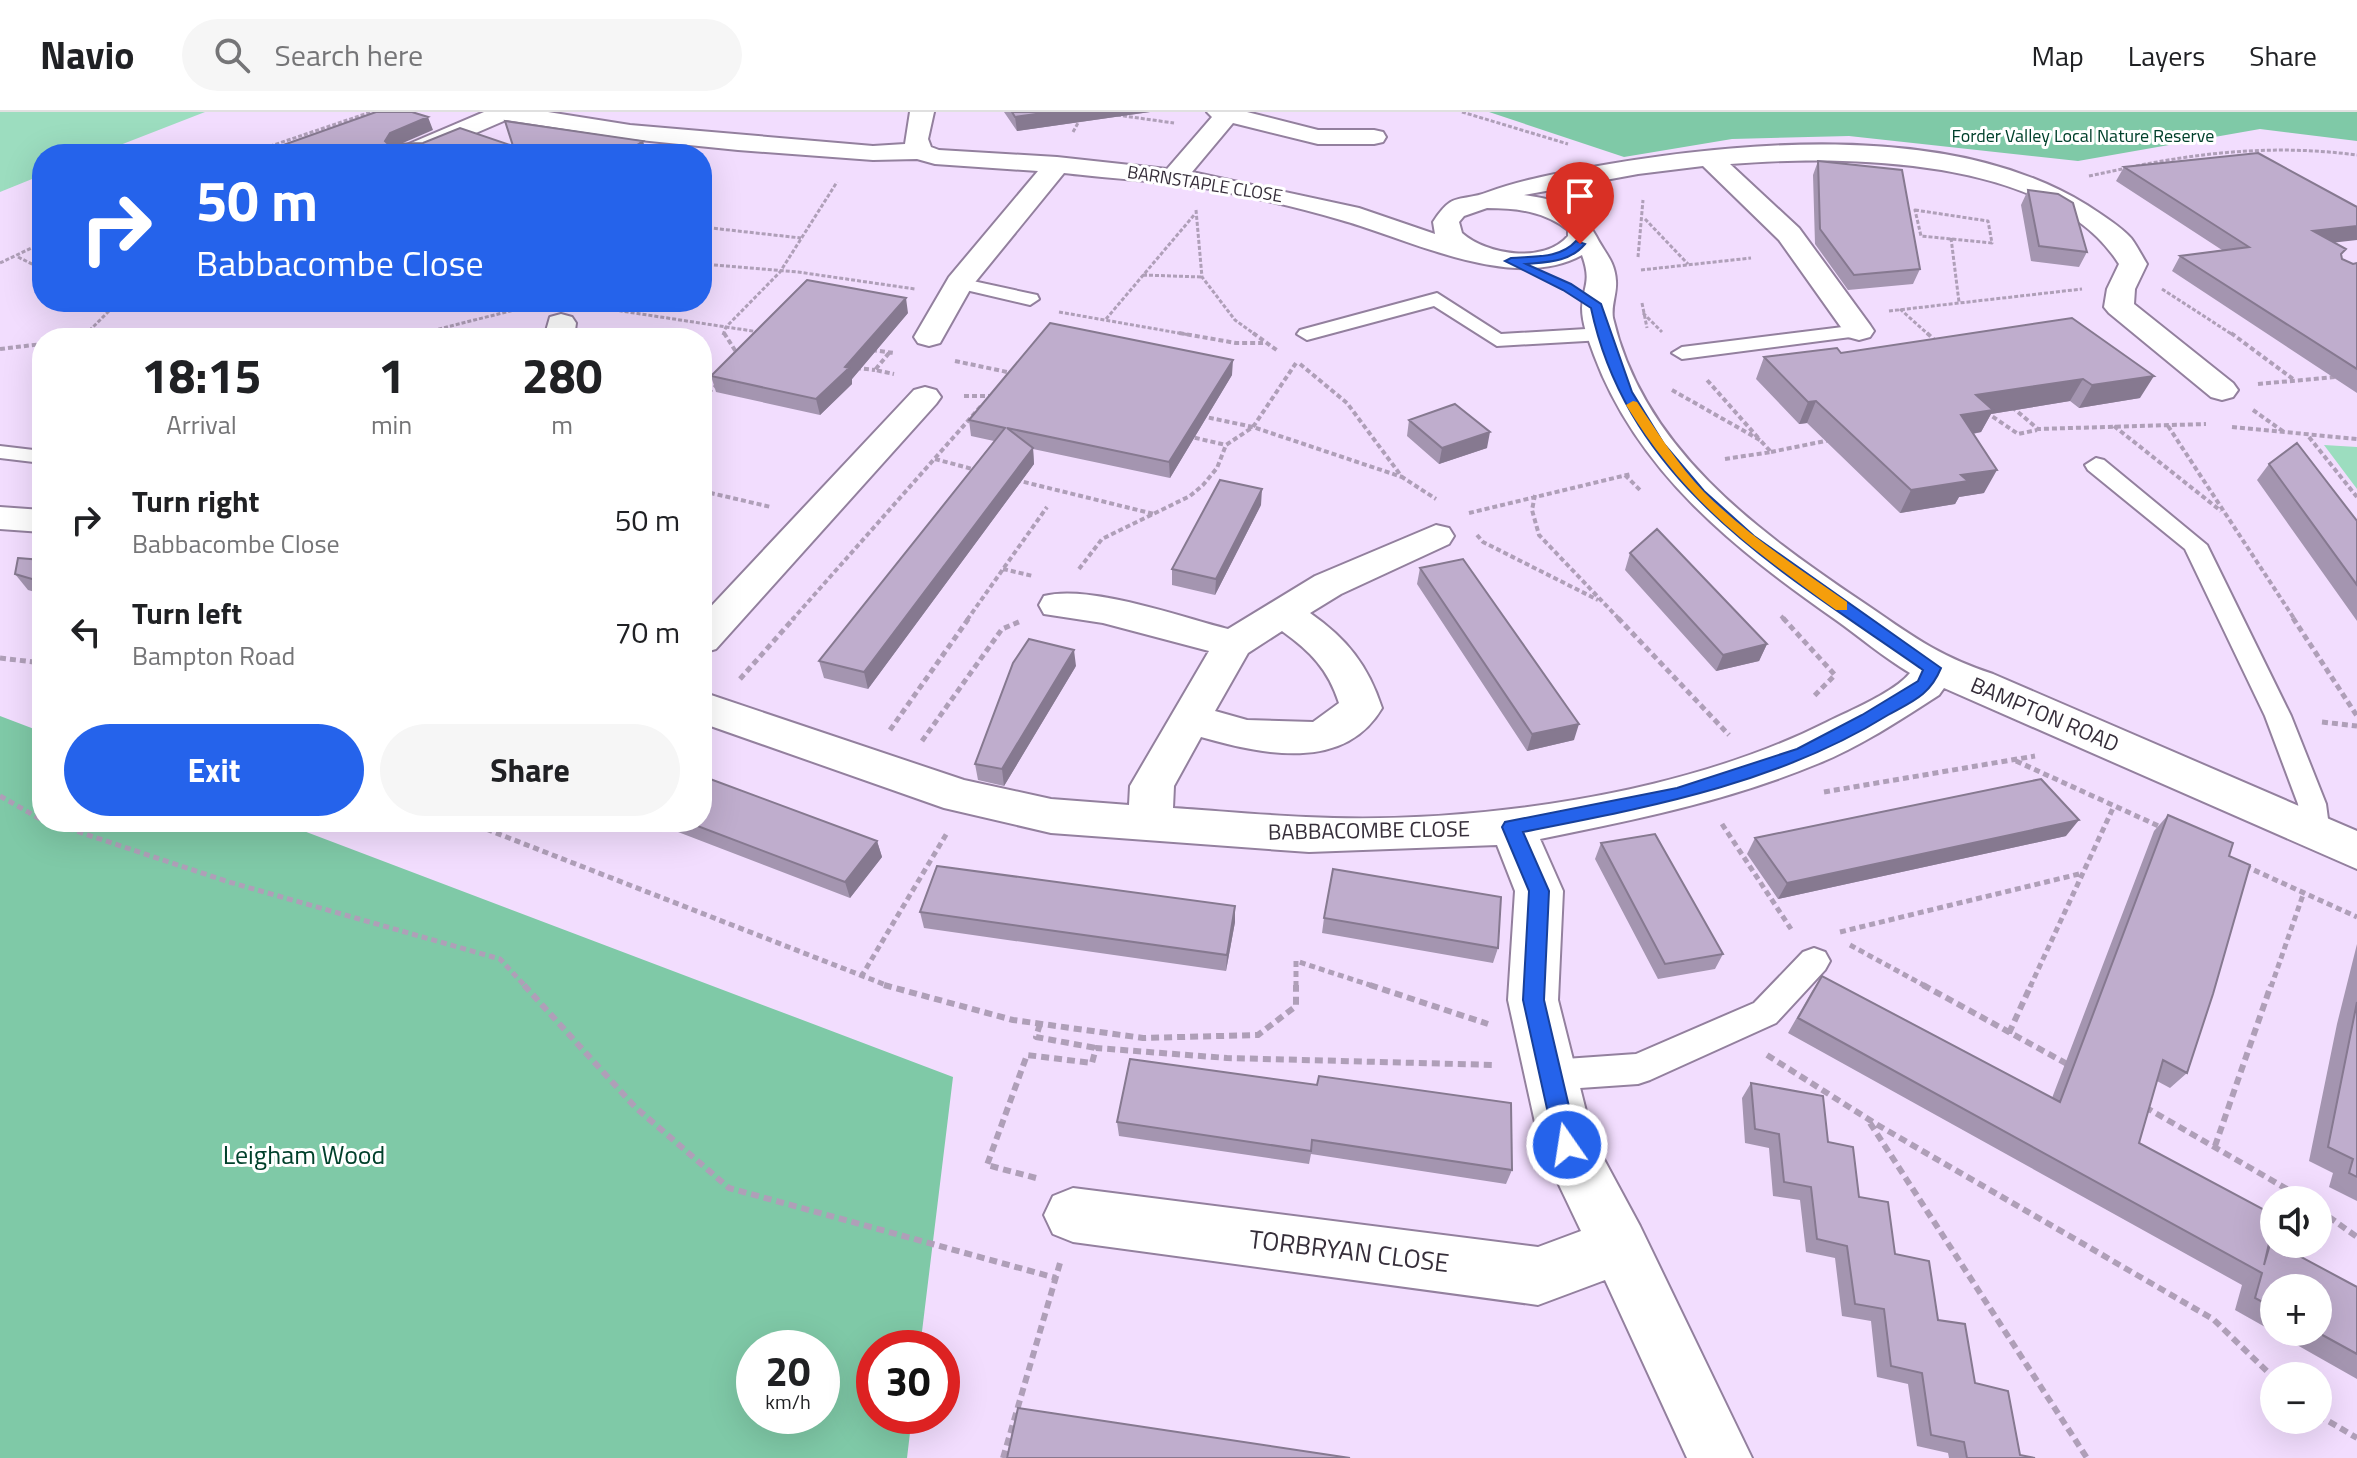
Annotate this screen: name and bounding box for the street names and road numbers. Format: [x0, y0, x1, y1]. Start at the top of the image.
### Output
street label: BARNSTAPLE CLOSE [1126, 158, 1285, 209]
street label: BAMPTON ROAD [1965, 667, 2125, 761]
street label: BABBACOMBE CLOSE [1268, 811, 1470, 849]
street label: TORBRYAN CLOSE [1247, 1219, 1451, 1282]

